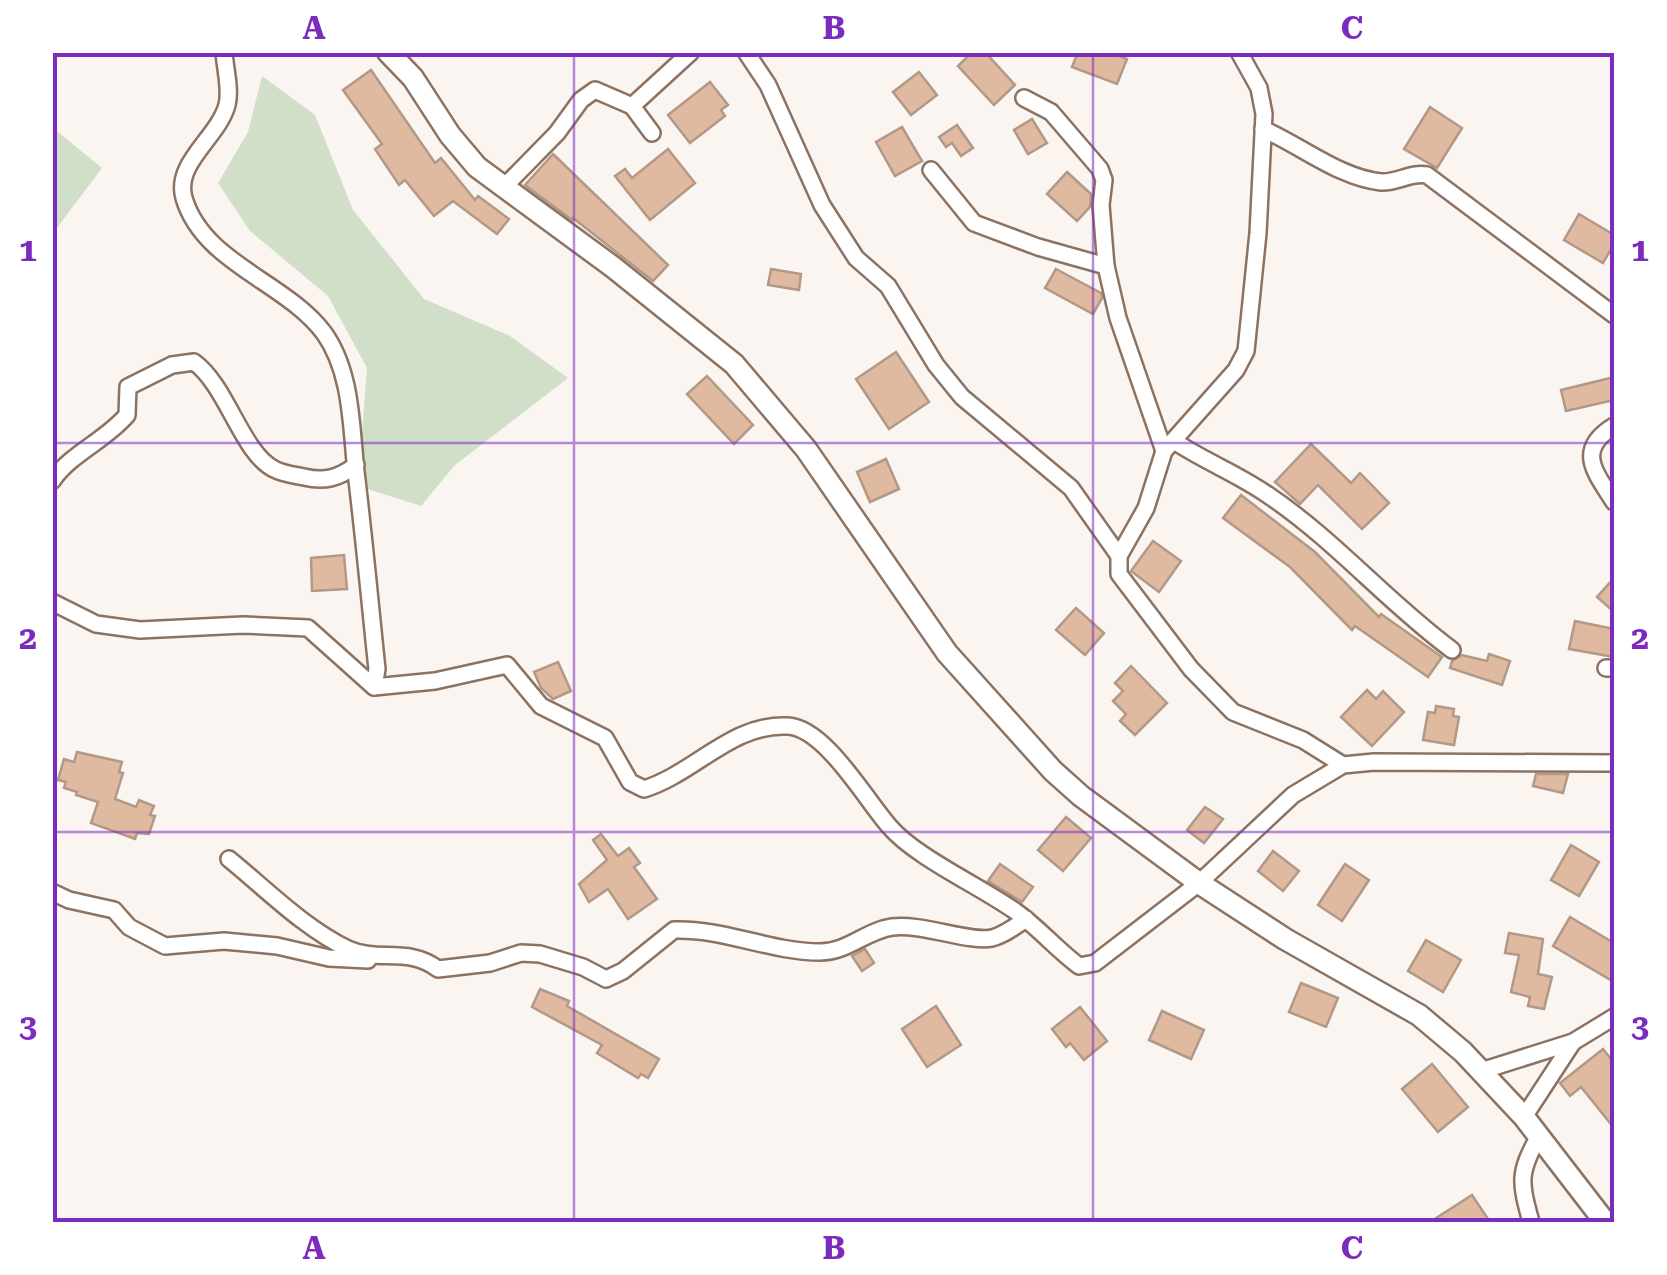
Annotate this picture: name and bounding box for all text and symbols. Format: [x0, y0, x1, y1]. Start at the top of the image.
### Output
text: A [302, 9, 326, 47]
text: B [822, 9, 846, 47]
text: C [1341, 9, 1363, 47]
text: 1 [19, 231, 37, 269]
text: 1 [1631, 231, 1649, 269]
text: 2 [19, 619, 37, 657]
text: 2 [1631, 619, 1649, 657]
text: 3 [19, 1007, 37, 1045]
text: 3 [1631, 1007, 1649, 1045]
text: A [302, 1229, 326, 1267]
text: B [822, 1229, 846, 1267]
text: C [1341, 1229, 1363, 1267]

